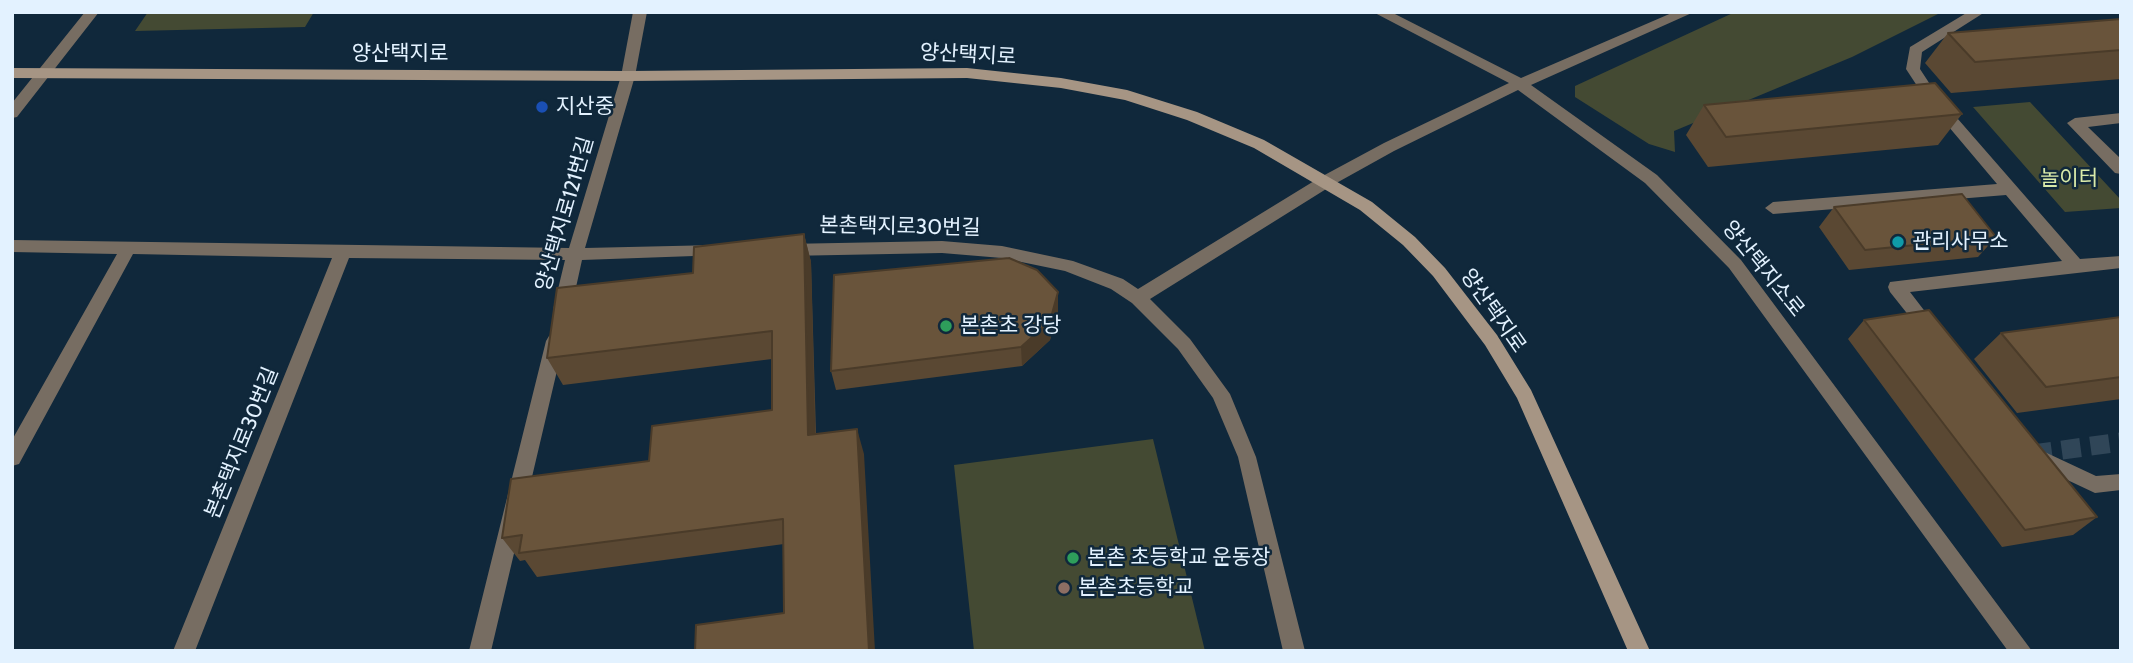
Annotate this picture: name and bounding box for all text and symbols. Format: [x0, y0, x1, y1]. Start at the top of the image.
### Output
street label: 양산택지로 [919, 40, 1017, 70]
street label: 양산택지로 [352, 41, 448, 67]
place label: 지산중 [556, 94, 614, 120]
marker: 지산중 [534, 99, 550, 115]
street label: 양산택지로121번길 [531, 134, 599, 294]
park label: 놀이터 [2040, 166, 2098, 192]
street label: 본촌택지로30번길 [819, 213, 981, 241]
street label: 양산택지소로 [1717, 216, 1809, 322]
place label: 관리사무소 [1912, 229, 2009, 255]
marker: 관리사무소 [1890, 234, 1906, 250]
street label: 양산택지로 [1455, 264, 1531, 358]
place label: 본촌초 강당 [960, 313, 1061, 339]
marker: 본촌초 강당 [938, 318, 954, 334]
street label: 본촌택지로30번길 [200, 364, 284, 522]
place label: 본촌 초등학교 운동장 [1087, 545, 1270, 571]
marker: 본촌 초등학교 운동장 [1065, 550, 1081, 566]
place label: 본촌초등학교 [1078, 575, 1194, 601]
marker: 본촌초등학교 [1056, 580, 1072, 596]

